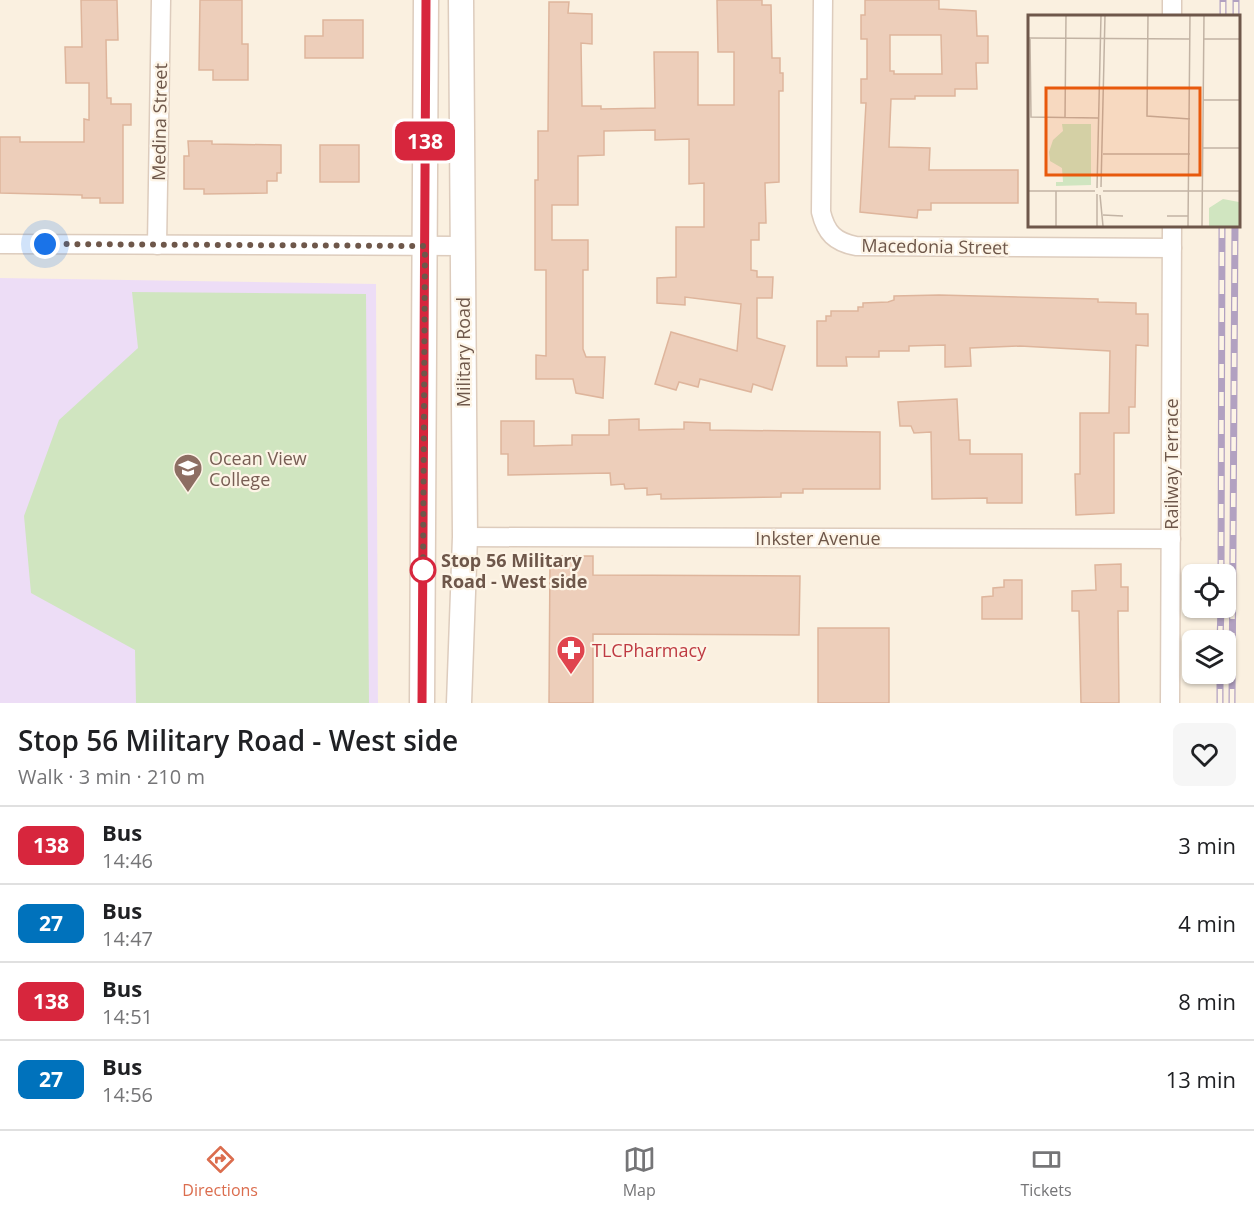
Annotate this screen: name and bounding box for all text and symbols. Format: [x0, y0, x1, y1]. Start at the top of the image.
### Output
inset map [1028, 15, 1239, 226]
street label: Medina Street [146, 63, 172, 181]
line badge: 138 [390, 122, 460, 160]
text: 138 [407, 127, 443, 155]
your location [30, 229, 60, 259]
street label: Macedonia Street [861, 233, 1009, 259]
street label: Military Road [451, 297, 475, 407]
street label: Railway Terrace [1159, 398, 1183, 530]
place label: Ocean View College [209, 446, 307, 491]
school or university icon: Ocean View College [172, 452, 204, 494]
street label: Inkster Avenue [755, 526, 881, 550]
place label: Stop 56 Military Road - West side [441, 548, 587, 593]
marker: Stop 56 Military Road - West side [410, 557, 436, 583]
map controls [1182, 564, 1236, 684]
button: locate [1182, 564, 1236, 618]
button: layers [1182, 630, 1236, 684]
pharmacy icon: TLCPharmacy [555, 634, 587, 676]
place label: TLCPharmacy [592, 638, 707, 662]
text: Stop 56 Military Road - West side [18, 721, 458, 759]
button: heart [1173, 723, 1236, 786]
text: Walk · 3 min · 210 m [18, 763, 205, 790]
text: Bus [102, 817, 142, 847]
text: 3 min [1178, 830, 1236, 860]
text: 138 [33, 831, 69, 859]
text: 14:46 [102, 847, 153, 874]
text: Bus [102, 895, 142, 925]
text: 4 min [1178, 908, 1236, 938]
text: 27 [39, 909, 63, 937]
text: 14:47 [102, 925, 153, 952]
text: Bus [102, 973, 142, 1003]
text: 8 min [1178, 986, 1236, 1016]
text: 138 [33, 987, 69, 1015]
text: 14:51 [102, 1003, 153, 1030]
text: Bus [102, 1051, 142, 1081]
text: 13 min [1166, 1064, 1236, 1094]
text: 27 [39, 1065, 63, 1093]
text: 14:56 [102, 1081, 153, 1108]
tab: Directions [182, 1143, 258, 1201]
tab: Map [623, 1143, 656, 1201]
tab: Tickets [1020, 1143, 1072, 1201]

